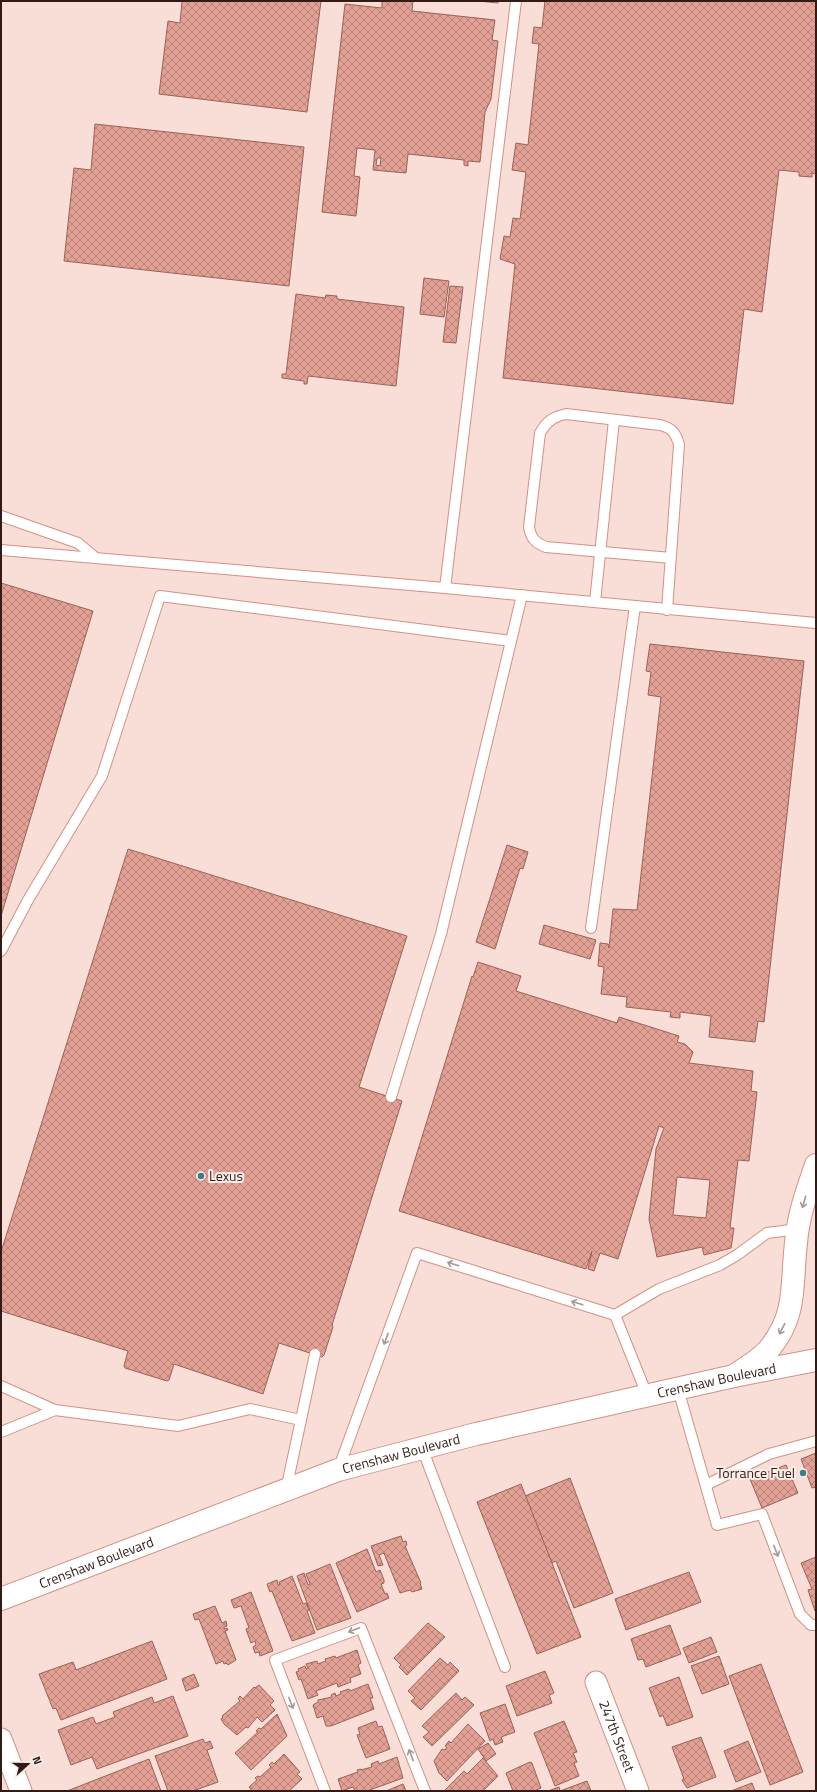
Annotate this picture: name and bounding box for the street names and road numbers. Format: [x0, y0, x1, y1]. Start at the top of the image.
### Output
street label: Crenshaw Boulevard [655, 1357, 778, 1403]
street label: Crenshaw Boulevard [340, 1428, 462, 1479]
street label: Crenshaw Boulevard [36, 1531, 156, 1594]
street label: 247th Street [594, 1697, 641, 1775]

